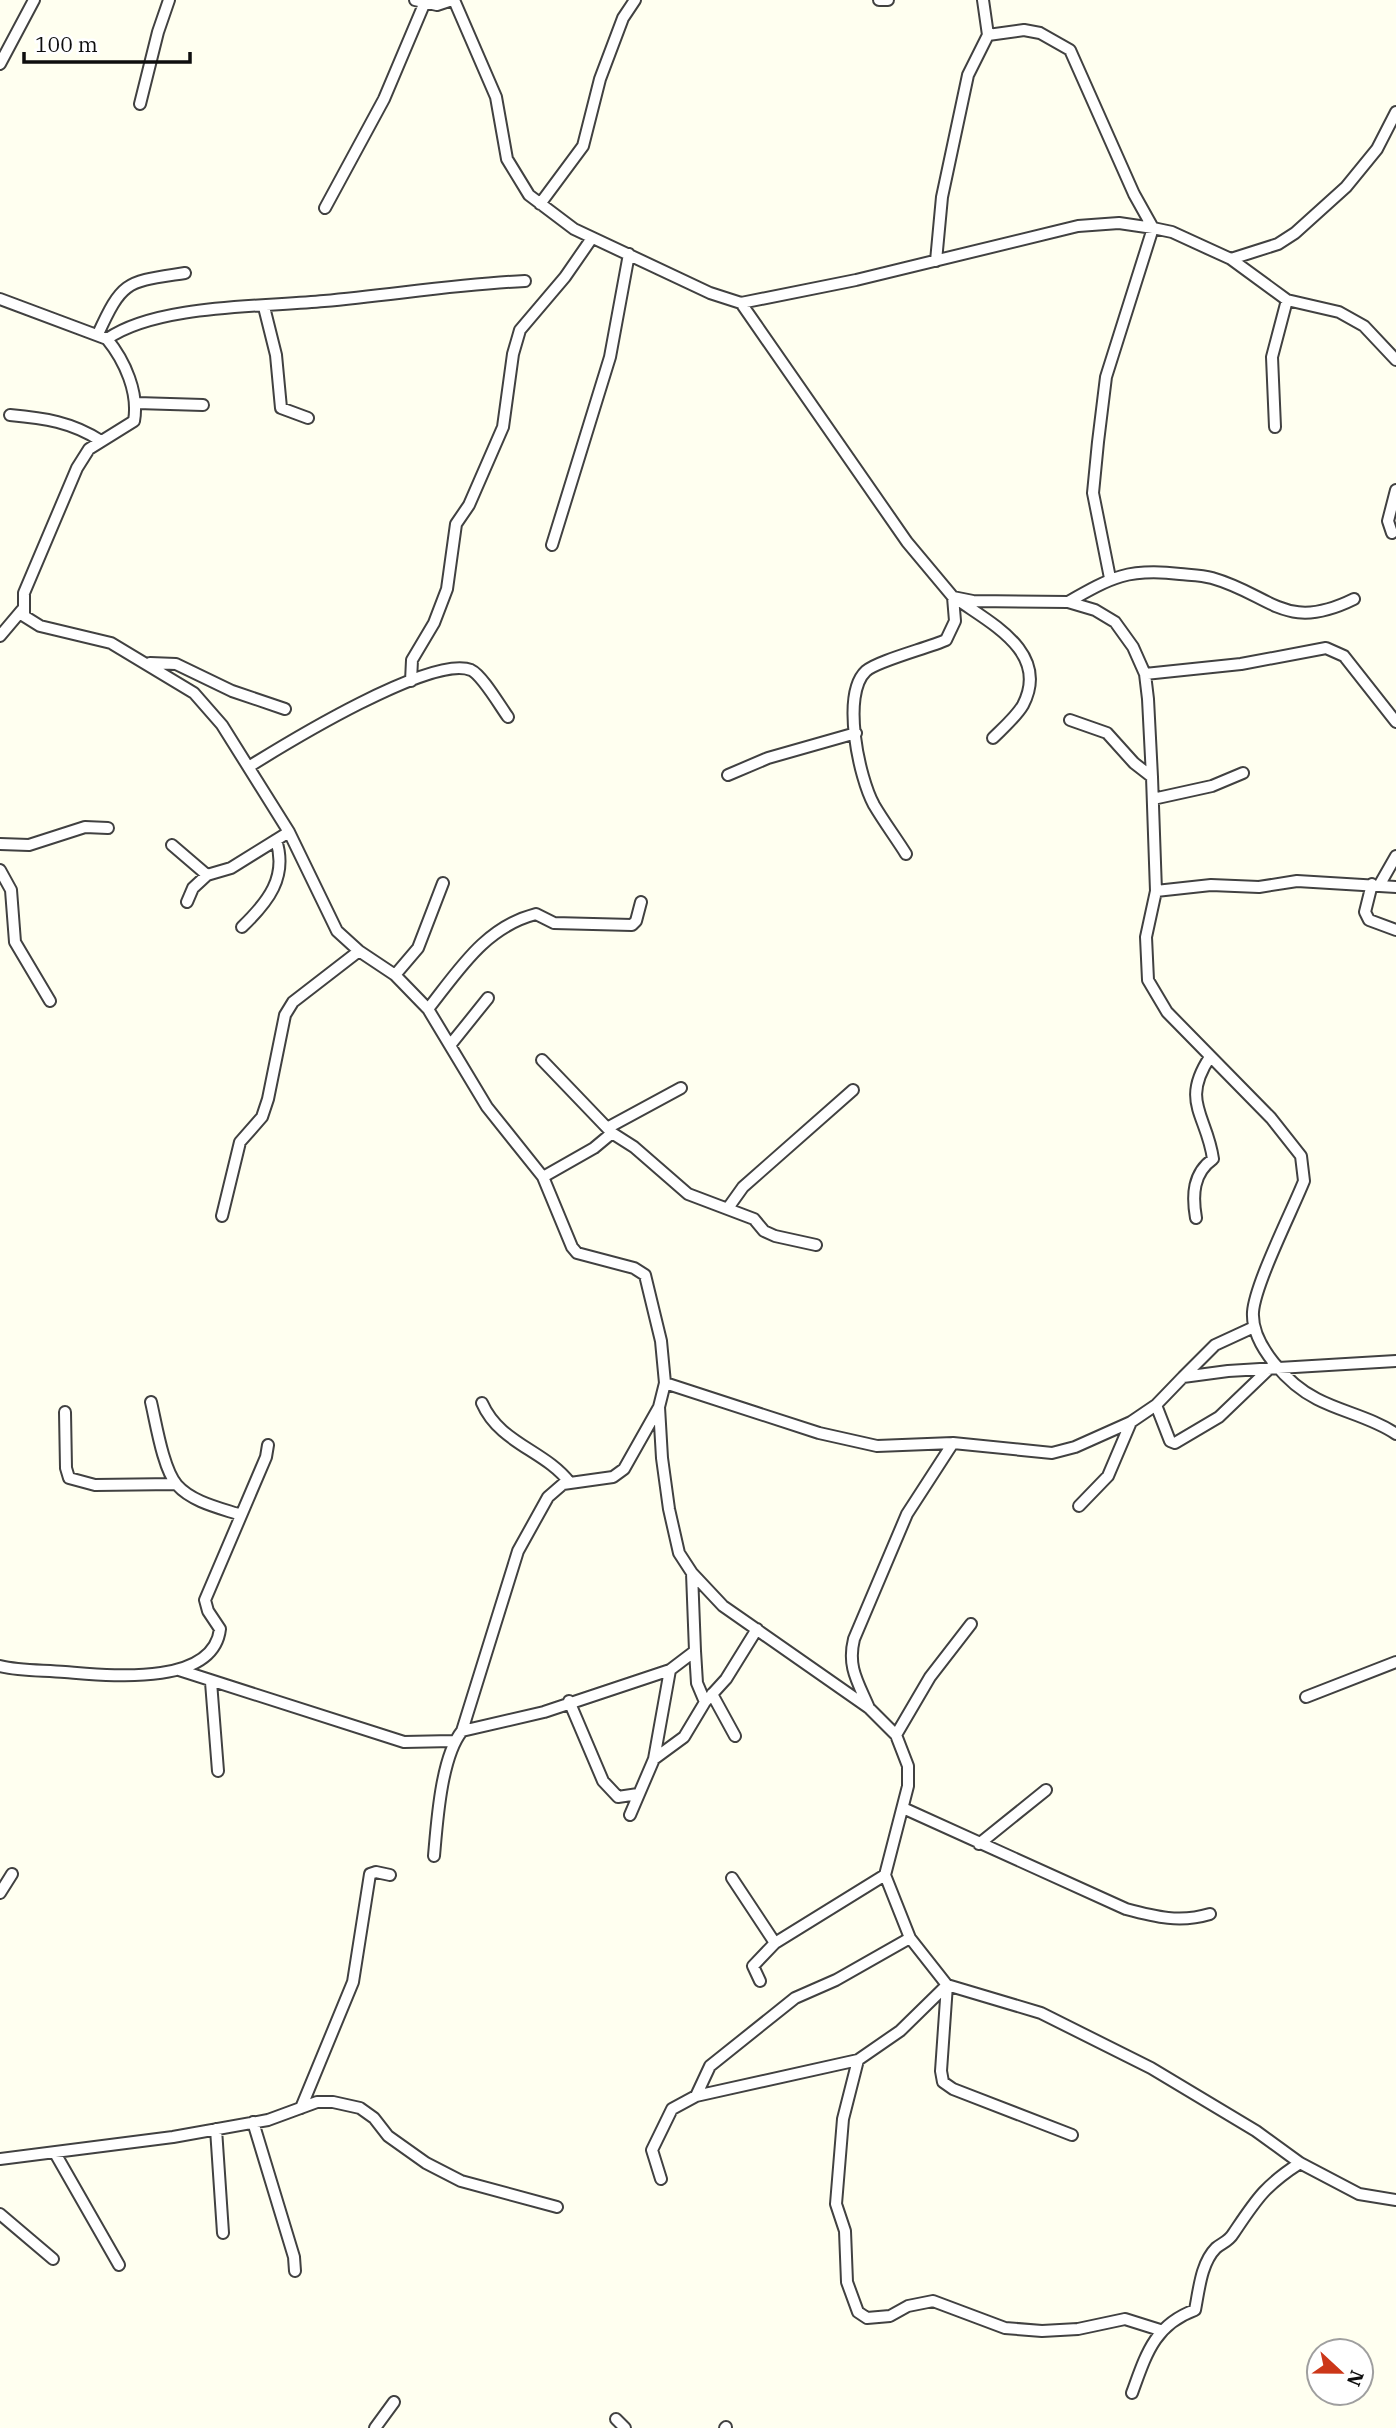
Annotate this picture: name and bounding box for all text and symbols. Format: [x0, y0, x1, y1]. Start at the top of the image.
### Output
scale bar [24, 21, 191, 65]
text: 100 m [35, 30, 98, 58]
north arrow [1305, 2337, 1375, 2407]
text: N [1342, 2367, 1370, 2390]

